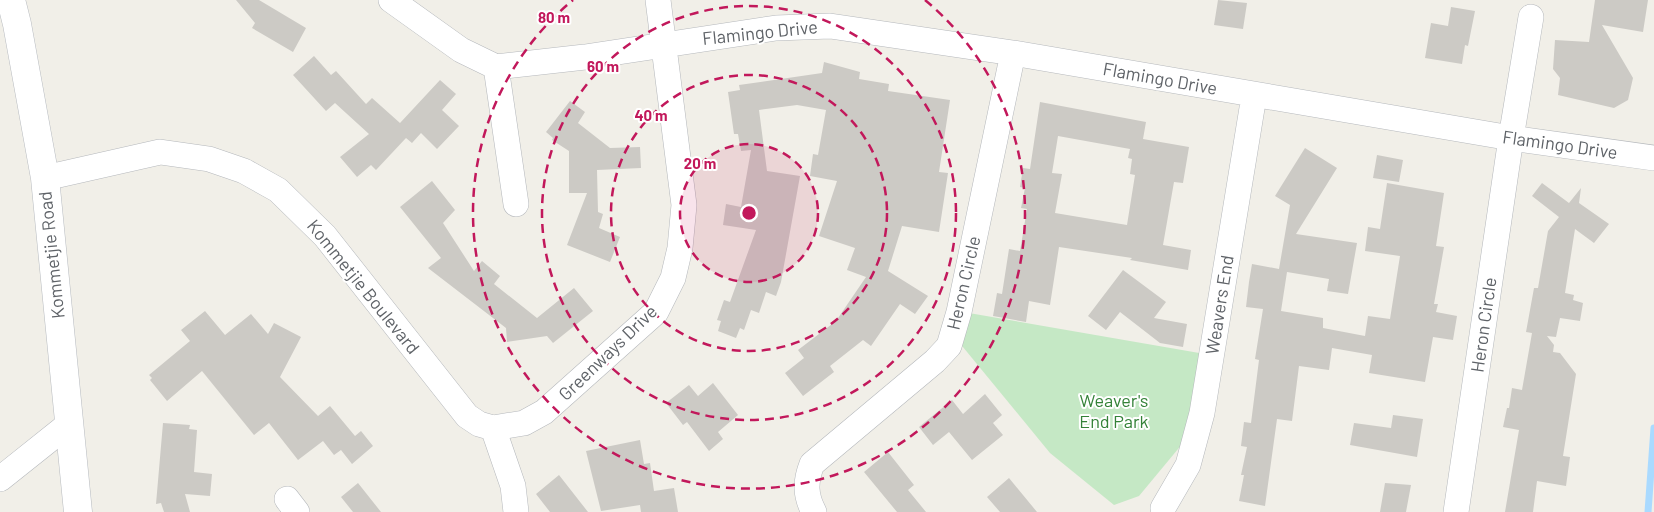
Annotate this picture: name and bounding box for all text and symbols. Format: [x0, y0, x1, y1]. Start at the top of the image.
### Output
text: 80 m [538, 8, 570, 26]
street label: Flamingo Drive [701, 15, 819, 49]
text: 60 m [587, 57, 619, 75]
street label: Flamingo Drive [1101, 57, 1219, 99]
text: 40 m [634, 106, 668, 124]
street label: Flamingo Drive [1501, 125, 1619, 163]
text: 20 m [684, 154, 716, 172]
street label: Kommetjie Road [33, 190, 69, 320]
centre of rings [740, 204, 758, 222]
street label: Kommetjie Boulevard [303, 215, 425, 358]
street label: Heron Circle [942, 234, 985, 332]
street label: Weavers End [1200, 254, 1238, 356]
street label: Heron Circle [1465, 276, 1501, 374]
street label: Greenways Drive [554, 300, 661, 405]
park label: Weaver's End Park [1079, 389, 1149, 432]

